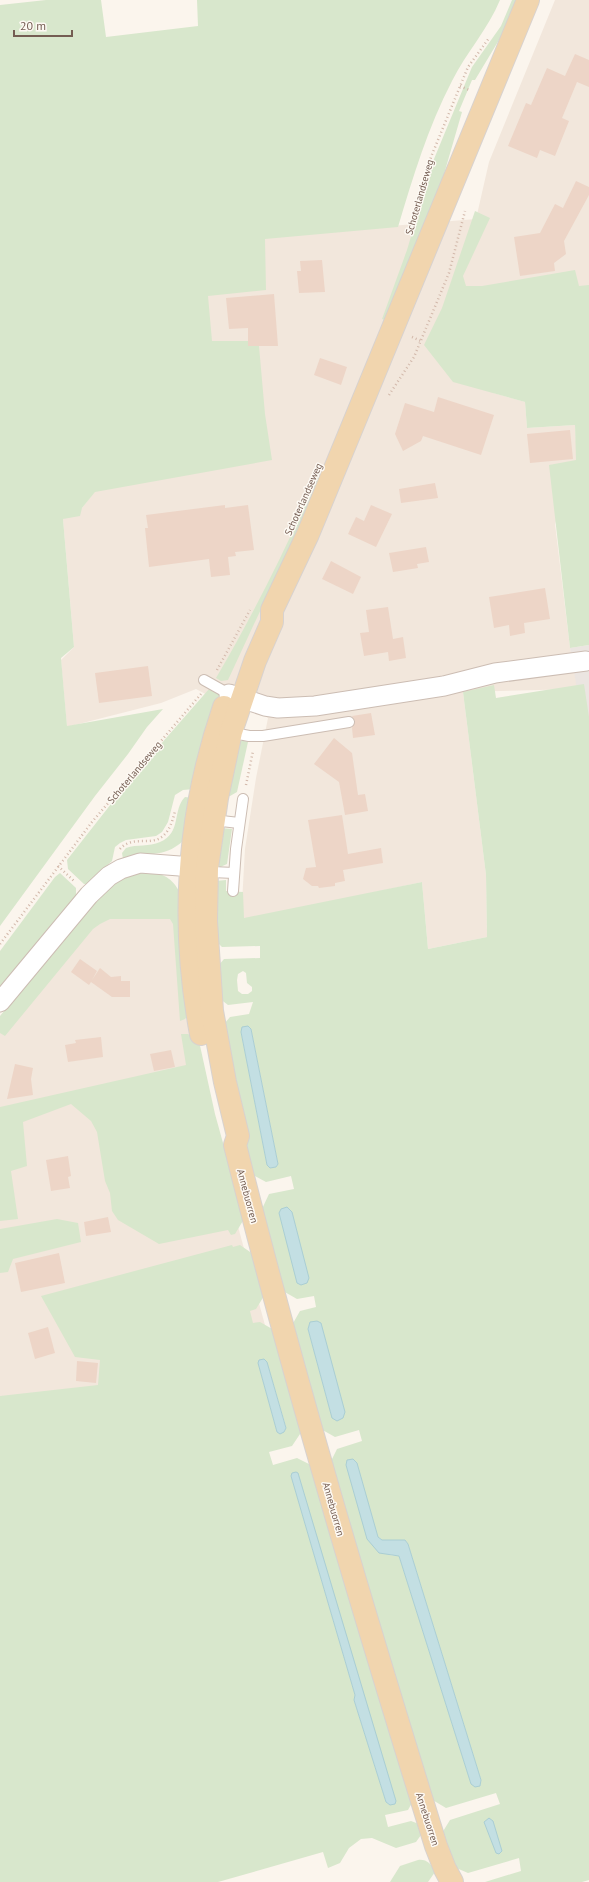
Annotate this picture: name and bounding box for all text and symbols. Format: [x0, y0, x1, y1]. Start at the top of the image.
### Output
scale bar [14, 12, 72, 38]
text: 20 m [20, 18, 46, 33]
street label: Schoterlandseweg [402, 158, 436, 236]
street label: Schoterlandseweg [282, 461, 325, 537]
street label: Schoterlandseweg [104, 738, 164, 806]
street label: Annebuorren [234, 1168, 261, 1225]
street label: Annebuorren [320, 1481, 347, 1538]
street label: Annebuorren [413, 1791, 442, 1847]

